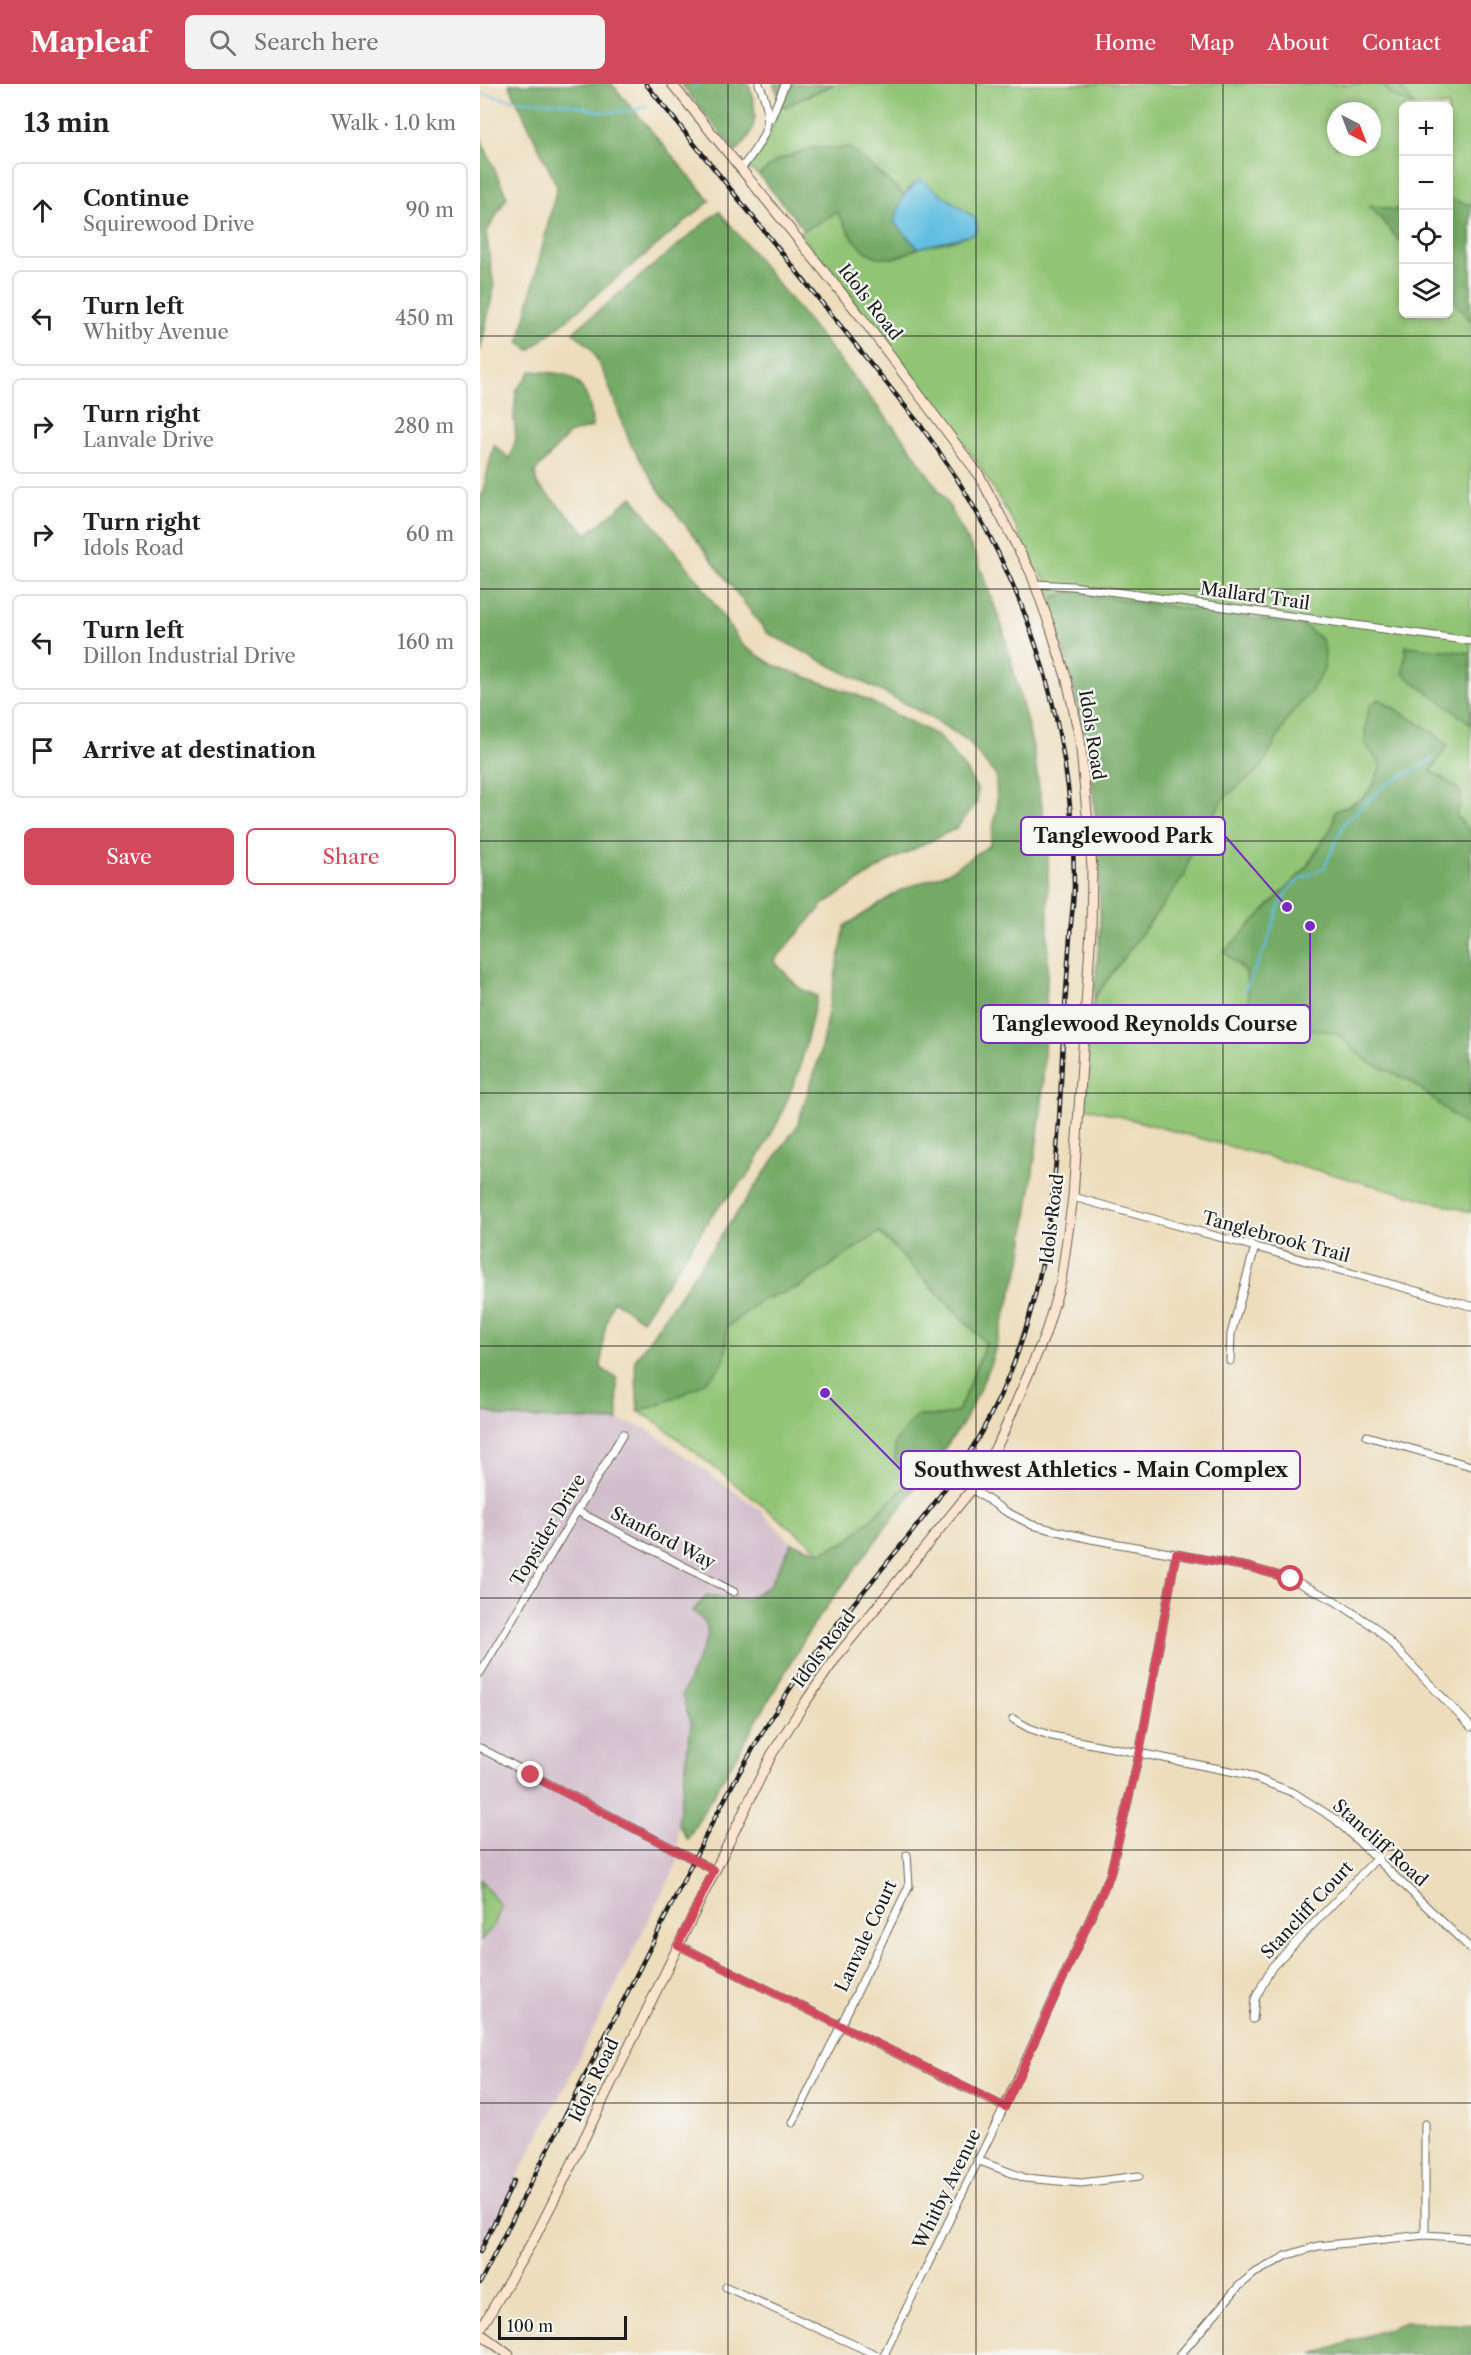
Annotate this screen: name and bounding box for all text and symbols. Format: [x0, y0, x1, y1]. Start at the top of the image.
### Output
search box [185, 15, 605, 69]
text: Mapleaf [30, 25, 149, 59]
icon: search [206, 26, 239, 59]
text: Search here [254, 29, 379, 56]
text: Home [1095, 30, 1156, 55]
text: Map [1189, 30, 1234, 55]
text: About [1267, 30, 1329, 55]
text: Contact [1362, 30, 1441, 55]
north arrow [1327, 102, 1381, 156]
map controls [1399, 102, 1453, 318]
button: + [1399, 102, 1453, 156]
text: 13 min [24, 107, 110, 139]
text: Walk · 1.0 km [330, 111, 456, 135]
button: − [1399, 156, 1453, 210]
text: Continue [83, 185, 189, 212]
icon: ahead [26, 194, 59, 227]
text: 90 m [406, 198, 454, 222]
button: locate [1399, 210, 1453, 264]
text: Squirewood Drive [83, 212, 255, 236]
street label: Idols Road [833, 259, 907, 345]
button: layers [1399, 264, 1453, 318]
text: Turn left [83, 293, 184, 320]
icon: left [26, 302, 59, 335]
text: 450 m [395, 306, 454, 330]
text: Whitby Avenue [83, 320, 229, 344]
text: Turn right [83, 401, 201, 428]
icon: right [26, 410, 59, 443]
text: 280 m [394, 414, 454, 438]
text: Lanvale Drive [83, 428, 214, 452]
text: Turn right [83, 509, 201, 536]
icon: right [26, 518, 59, 551]
text: 60 m [406, 522, 454, 546]
text: Idols Road [83, 536, 184, 560]
street label: Mallard Trail [1199, 577, 1311, 615]
text: Turn left [83, 617, 184, 644]
icon: left [26, 626, 59, 659]
text: 160 m [397, 630, 454, 654]
text: Dillon Industrial Drive [83, 644, 296, 668]
street label: Idols Road [1074, 688, 1110, 782]
icon: arrive [26, 734, 59, 767]
text: Arrive at destination [83, 737, 316, 764]
callout: Tanglewood Park [1021, 817, 1225, 855]
text: Tanglewood Park [1033, 824, 1214, 848]
button: Save [24, 828, 234, 885]
button: Share [246, 828, 456, 885]
callout: Tanglewood Reynolds Course [981, 1005, 1310, 1043]
text: Tanglewood Reynolds Course [992, 1012, 1298, 1036]
street label: Idols Road [1036, 1173, 1068, 1265]
street label: Tanglebrook Trail [1200, 1207, 1352, 1267]
callout: Southwest Athletics - Main Complex [901, 1451, 1300, 1489]
text: Southwest Athletics - Main Complex [914, 1458, 1289, 1482]
street label: Topsider Drive [506, 1470, 590, 1590]
street label: Stanford Way [607, 1502, 720, 1574]
route start [1277, 1565, 1303, 1591]
street label: Idols Road [788, 1606, 860, 1692]
route end [517, 1761, 543, 1787]
street label: Stancliff Road [1328, 1795, 1432, 1891]
street label: Stancliff Court [1256, 1856, 1358, 1963]
street label: Lanvale Court [830, 1876, 902, 1995]
street label: Idols Road [564, 2034, 624, 2126]
street label: Whitby Avenue [908, 2125, 986, 2254]
scale bar [498, 2313, 627, 2340]
text: 100 m [507, 2316, 553, 2336]

